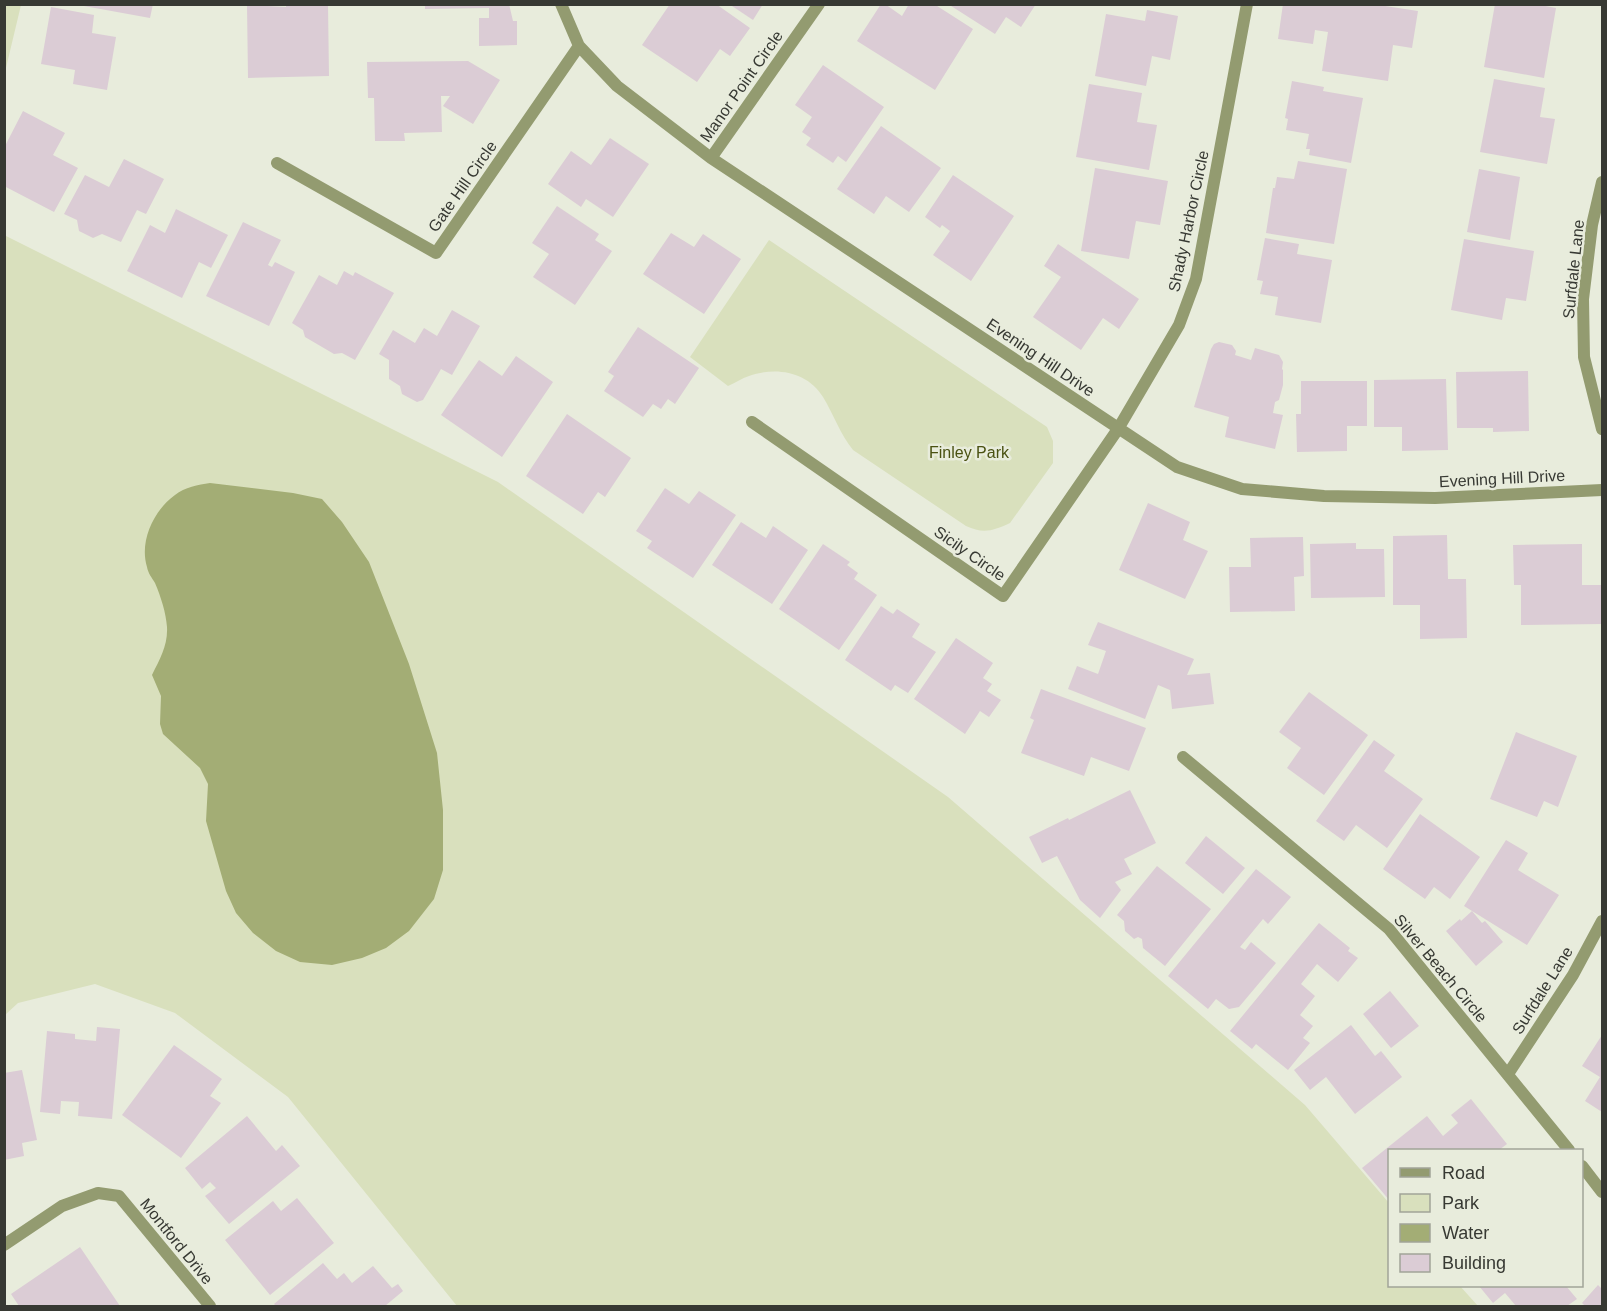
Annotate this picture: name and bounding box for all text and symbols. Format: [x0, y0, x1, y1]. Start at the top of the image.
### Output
street label: Manor Point Circle [697, 27, 786, 145]
street label: Gate Hill Circle [425, 138, 500, 235]
street label: Shady Harbor Circle [1165, 149, 1212, 293]
street label: Surfdale Lane [1560, 219, 1587, 319]
street label: Evening Hill Drive [984, 315, 1098, 400]
park label: Finley Park [929, 444, 1010, 461]
street label: Evening Hill Drive [1439, 467, 1566, 490]
street label: Sicily Circle [931, 523, 1009, 584]
street label: Silver Beach Circle [1391, 911, 1491, 1026]
street label: Surfdale Lane [1509, 943, 1576, 1037]
legend [1388, 1149, 1583, 1287]
text: Road [1442, 1163, 1485, 1183]
text: Park [1442, 1193, 1480, 1213]
street label: Montford Drive [137, 1195, 216, 1288]
text: Water [1442, 1223, 1489, 1243]
text: Building [1442, 1253, 1506, 1273]

